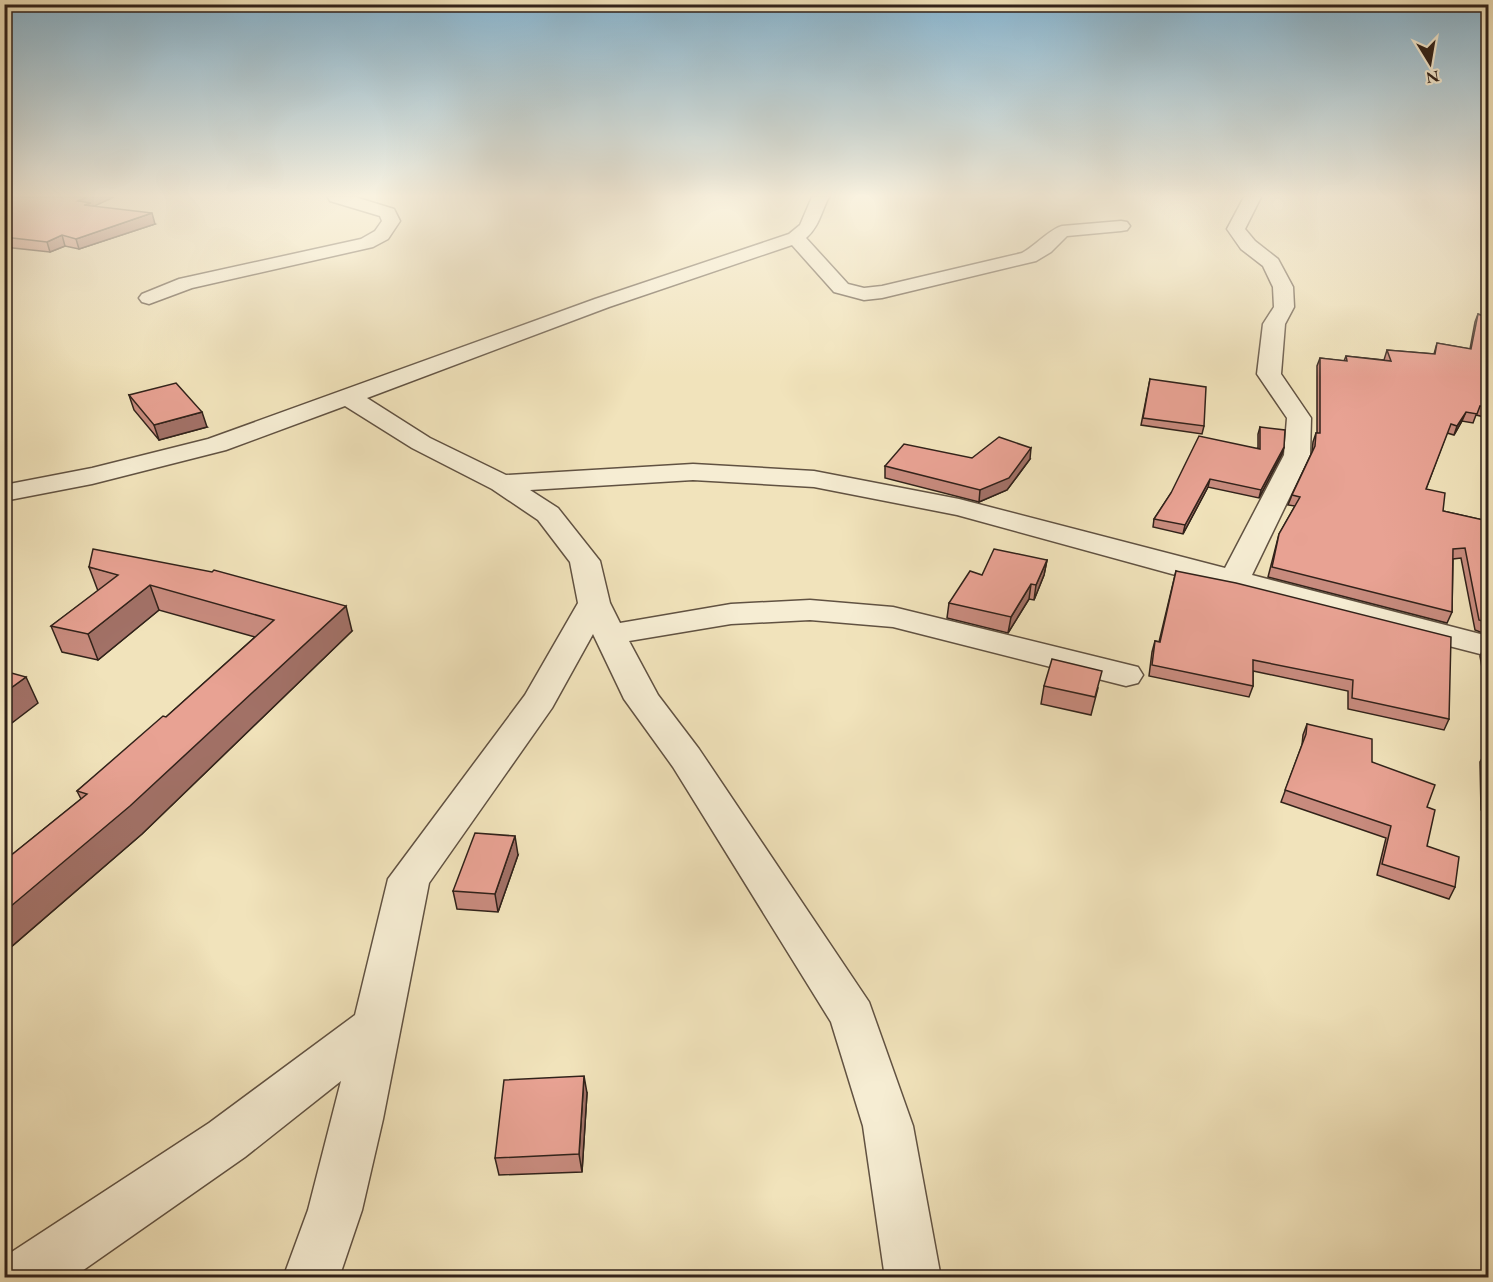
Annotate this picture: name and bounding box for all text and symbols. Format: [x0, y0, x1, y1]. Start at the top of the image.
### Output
north arrow [1400, 33, 1460, 93]
text: N [1424, 66, 1441, 89]

